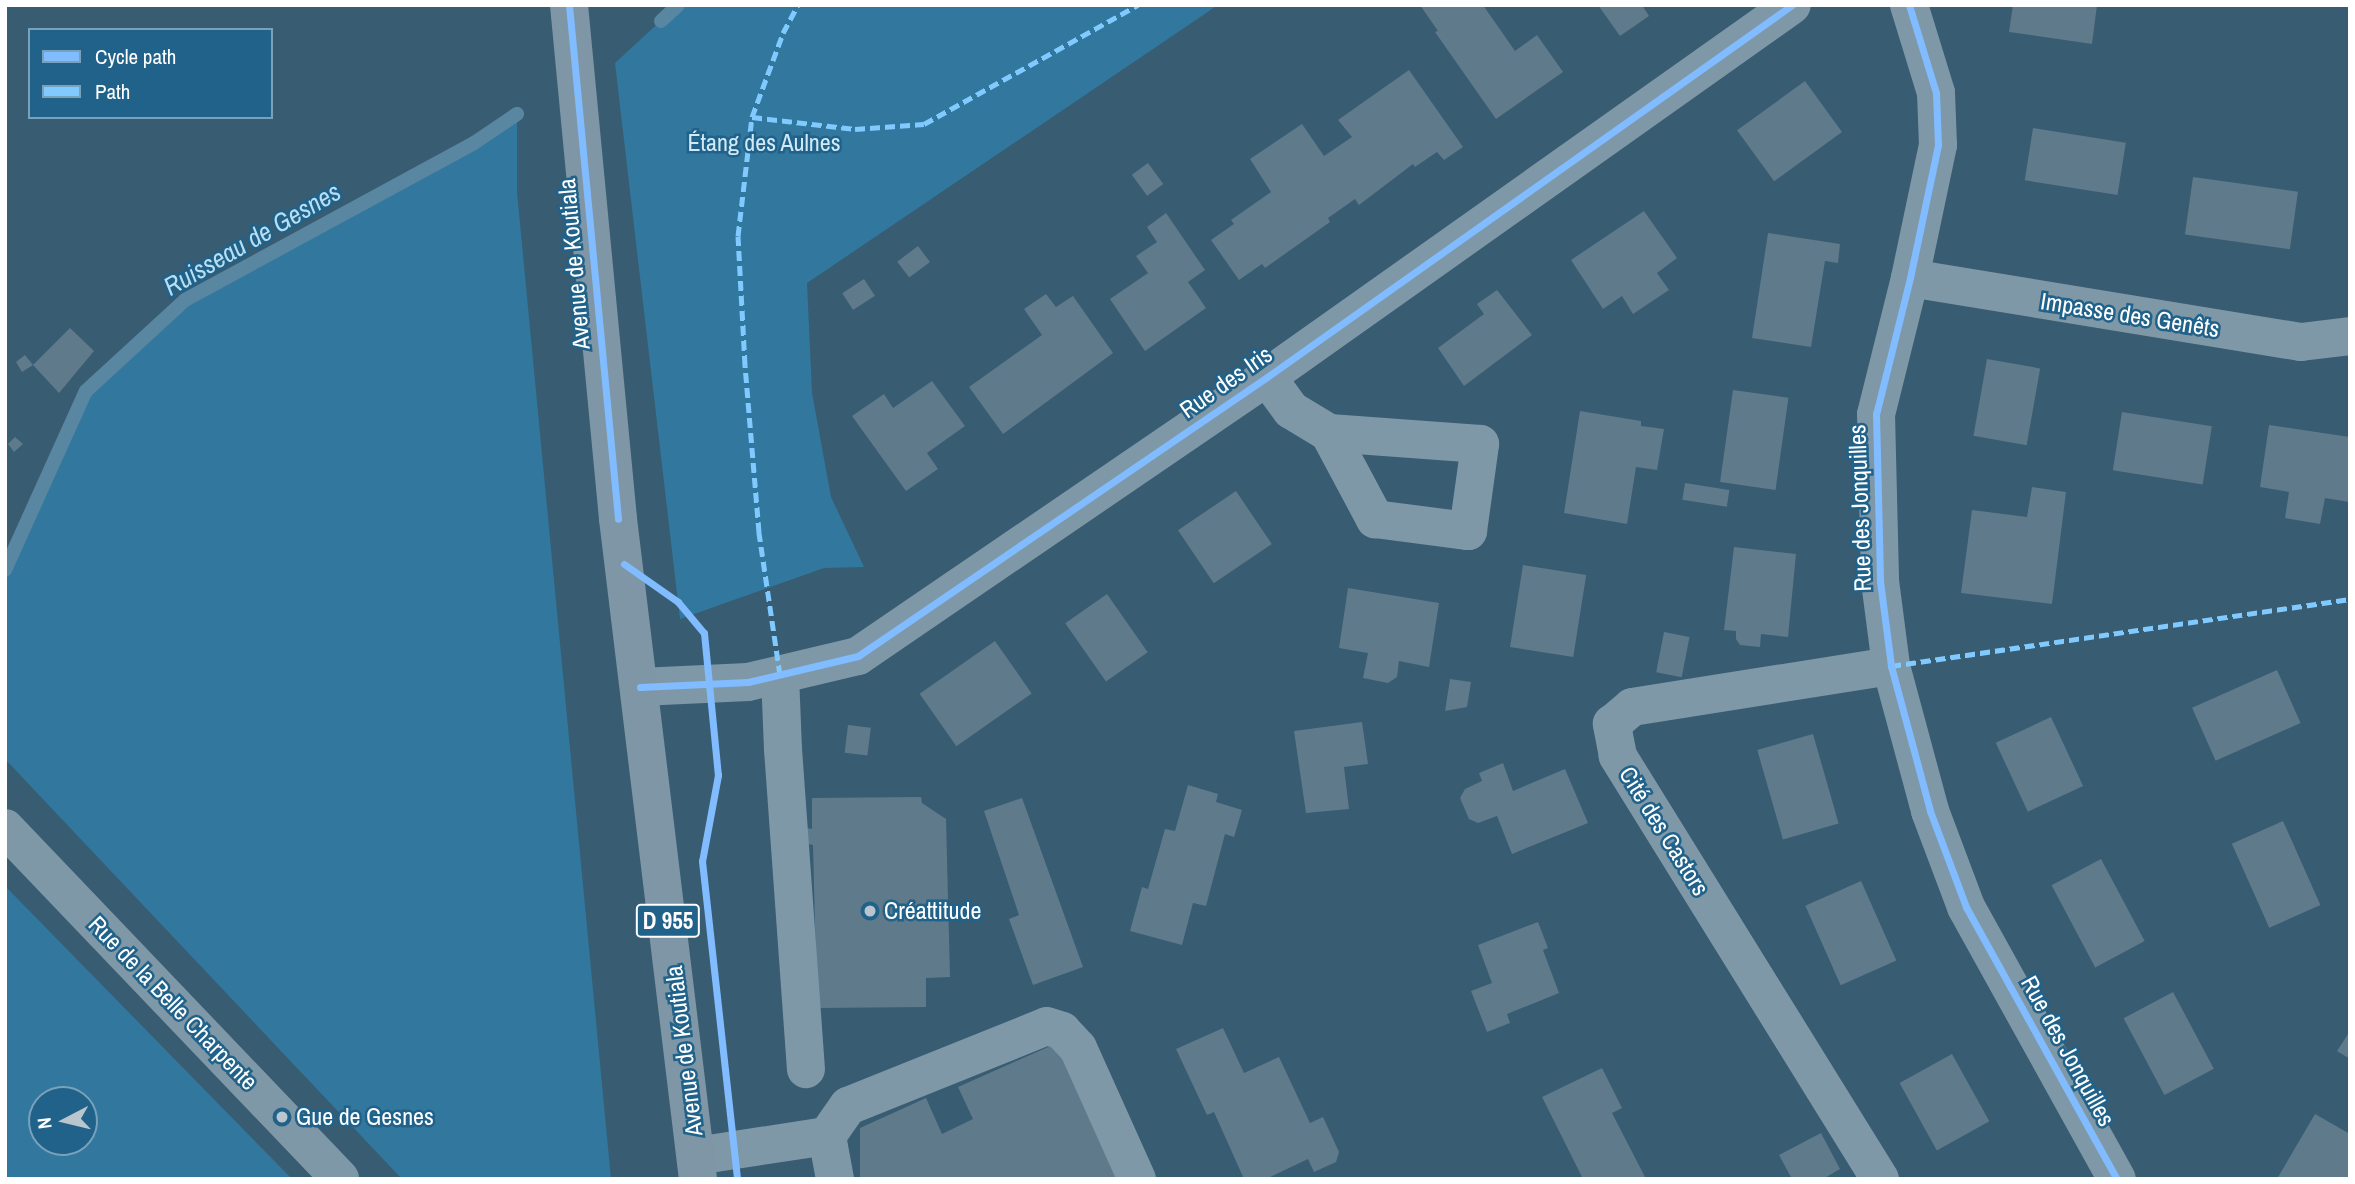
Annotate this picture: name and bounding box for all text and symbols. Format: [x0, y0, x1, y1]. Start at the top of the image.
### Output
legend [28, 28, 273, 119]
text: Cycle path [95, 42, 176, 71]
text: Path [95, 77, 130, 106]
park label: Étang des Aulnes [687, 129, 841, 157]
water label: Ruisseau de Gesnes [158, 176, 346, 302]
street label: Avenue de Koutiala [552, 177, 596, 351]
street label: Impasse des Genêts [2039, 287, 2221, 343]
street label: Rue des Iris [1174, 340, 1278, 424]
street label: Rue des Jonquilles [1843, 424, 1877, 592]
street label: Cité des Castors [1613, 761, 1715, 901]
place label: Créattitude [884, 897, 981, 925]
road number: D 955 [635, 902, 701, 940]
marker: Créattitude [862, 903, 878, 919]
street label: Rue de la Belle Charpente [82, 910, 264, 1096]
street label: Avenue de Koutiala [659, 964, 709, 1138]
street label: Rue des Jonquilles [2015, 971, 2121, 1131]
north arrow [28, 1086, 98, 1156]
place label: Gue de Gesnes [296, 1103, 434, 1131]
marker: Gue de Gesnes [274, 1109, 290, 1125]
text: N [31, 1116, 58, 1130]

